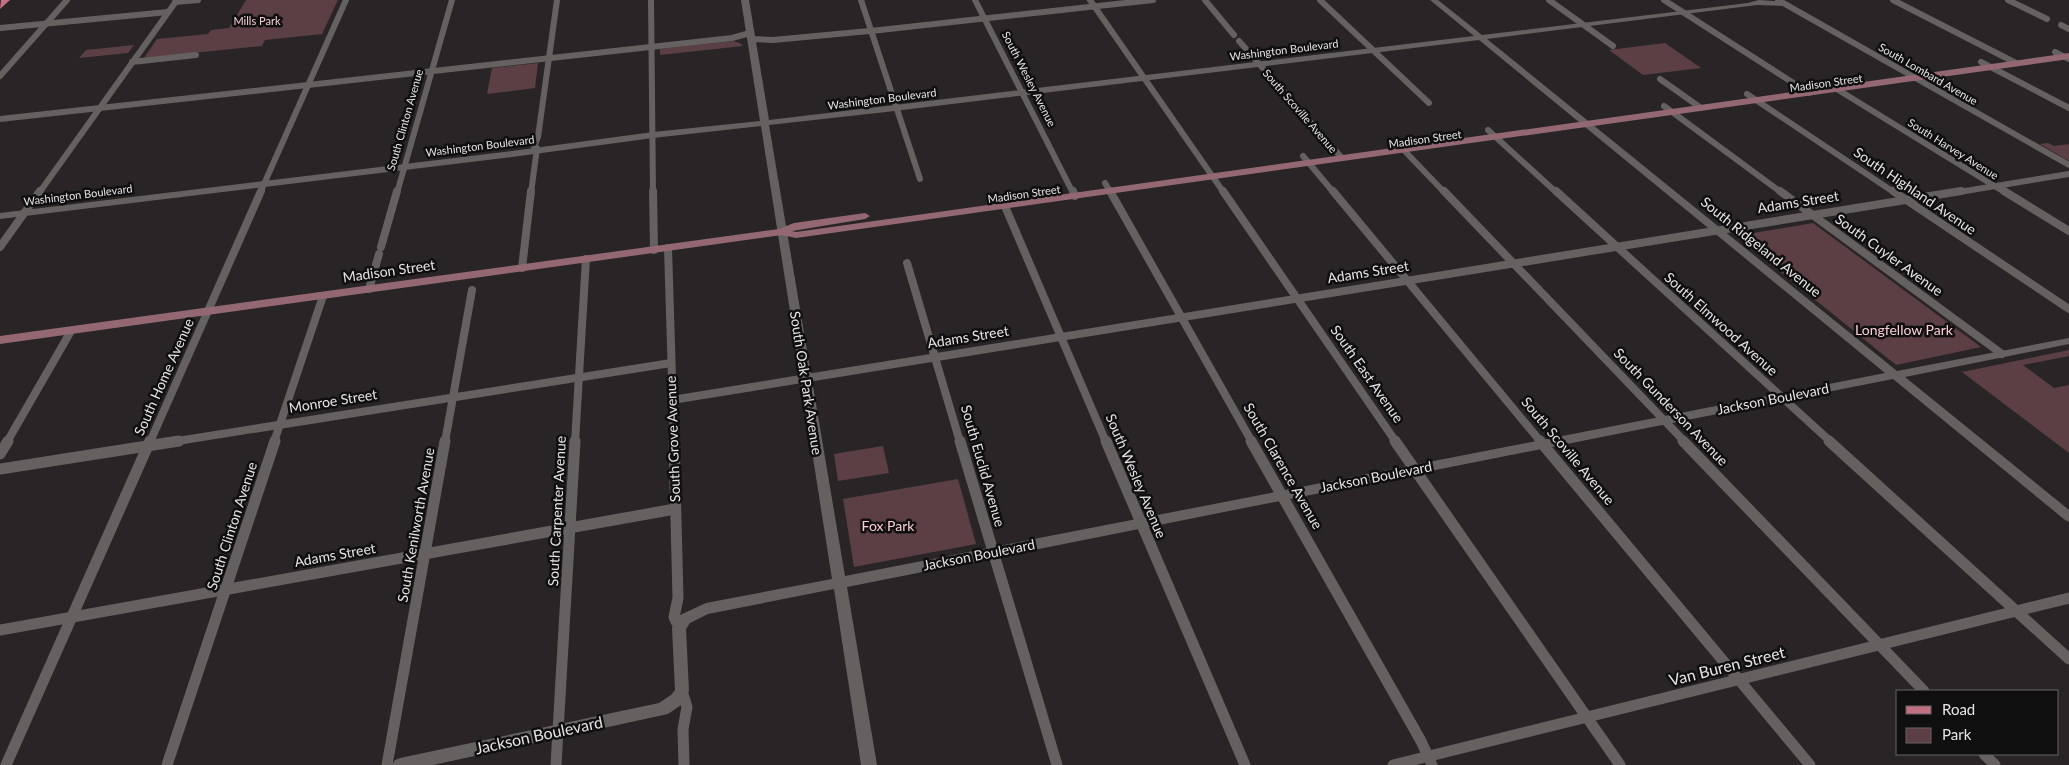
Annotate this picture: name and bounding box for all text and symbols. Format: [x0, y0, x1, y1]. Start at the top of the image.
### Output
park label: Mills Park [233, 14, 281, 27]
street label: South Wesley Avenue [1000, 29, 1059, 129]
street label: Washington Boulevard [1229, 36, 1339, 63]
street label: South Lombard Avenue [1876, 40, 1980, 107]
street label: South Scoville Avenue [1261, 66, 1340, 155]
street label: South Clinton Avenue [384, 67, 425, 172]
street label: Madison Street [1789, 71, 1863, 94]
street label: Washington Boulevard [827, 85, 937, 112]
street label: South Harvey Avenue [1906, 115, 2001, 182]
street label: Madison Street [1388, 127, 1462, 150]
street label: Washington Boulevard [425, 132, 535, 159]
street label: South Highland Avenue [1851, 143, 1980, 238]
street label: Washington Boulevard [23, 181, 133, 208]
street label: Madison Street [987, 182, 1061, 205]
street label: Adams Street [1756, 187, 1840, 216]
street label: South Ridgeland Avenue [1698, 193, 1825, 300]
street label: South Cuyler Avenue [1832, 210, 1946, 299]
street label: Madison Street [342, 256, 436, 285]
street label: Adams Street [1326, 257, 1410, 286]
street label: South Elmwood Avenue [1661, 268, 1781, 379]
street label: South Oak Park Avenue [787, 310, 826, 456]
street label: South Home Avenue [130, 316, 197, 438]
park label: Longfellow Park [1855, 321, 1954, 338]
street label: Adams Street [926, 322, 1010, 351]
street label: South East Avenue [1327, 322, 1407, 426]
street label: South Gunderson Avenue [1611, 344, 1732, 469]
street label: South Grove Avenue [662, 376, 683, 502]
street label: Jackson Boulevard [1715, 379, 1830, 418]
street label: Monroe Street [288, 385, 378, 416]
street label: South Scoville Avenue [1518, 393, 1618, 508]
street label: South Clarence Avenue [1240, 400, 1326, 532]
street label: South Euclid Avenue [958, 403, 1009, 529]
street label: South Wesley Avenue [1103, 411, 1170, 541]
street label: South Carpenter Avenue [544, 435, 569, 587]
street label: South Kenilworth Avenue [394, 446, 437, 603]
street label: Jackson Boulevard [1318, 457, 1433, 496]
street label: South Clinton Avenue [203, 460, 260, 592]
park label: Fox Park [862, 517, 915, 534]
street label: Jackson Boulevard [921, 535, 1036, 574]
street label: Adams Street [293, 539, 377, 570]
street label: Van Buren Street [1667, 642, 1787, 689]
legend [1896, 690, 2059, 755]
text: Road [1942, 700, 1975, 718]
street label: Jackson Boulevard [473, 712, 604, 757]
text: Park [1942, 725, 1972, 743]

